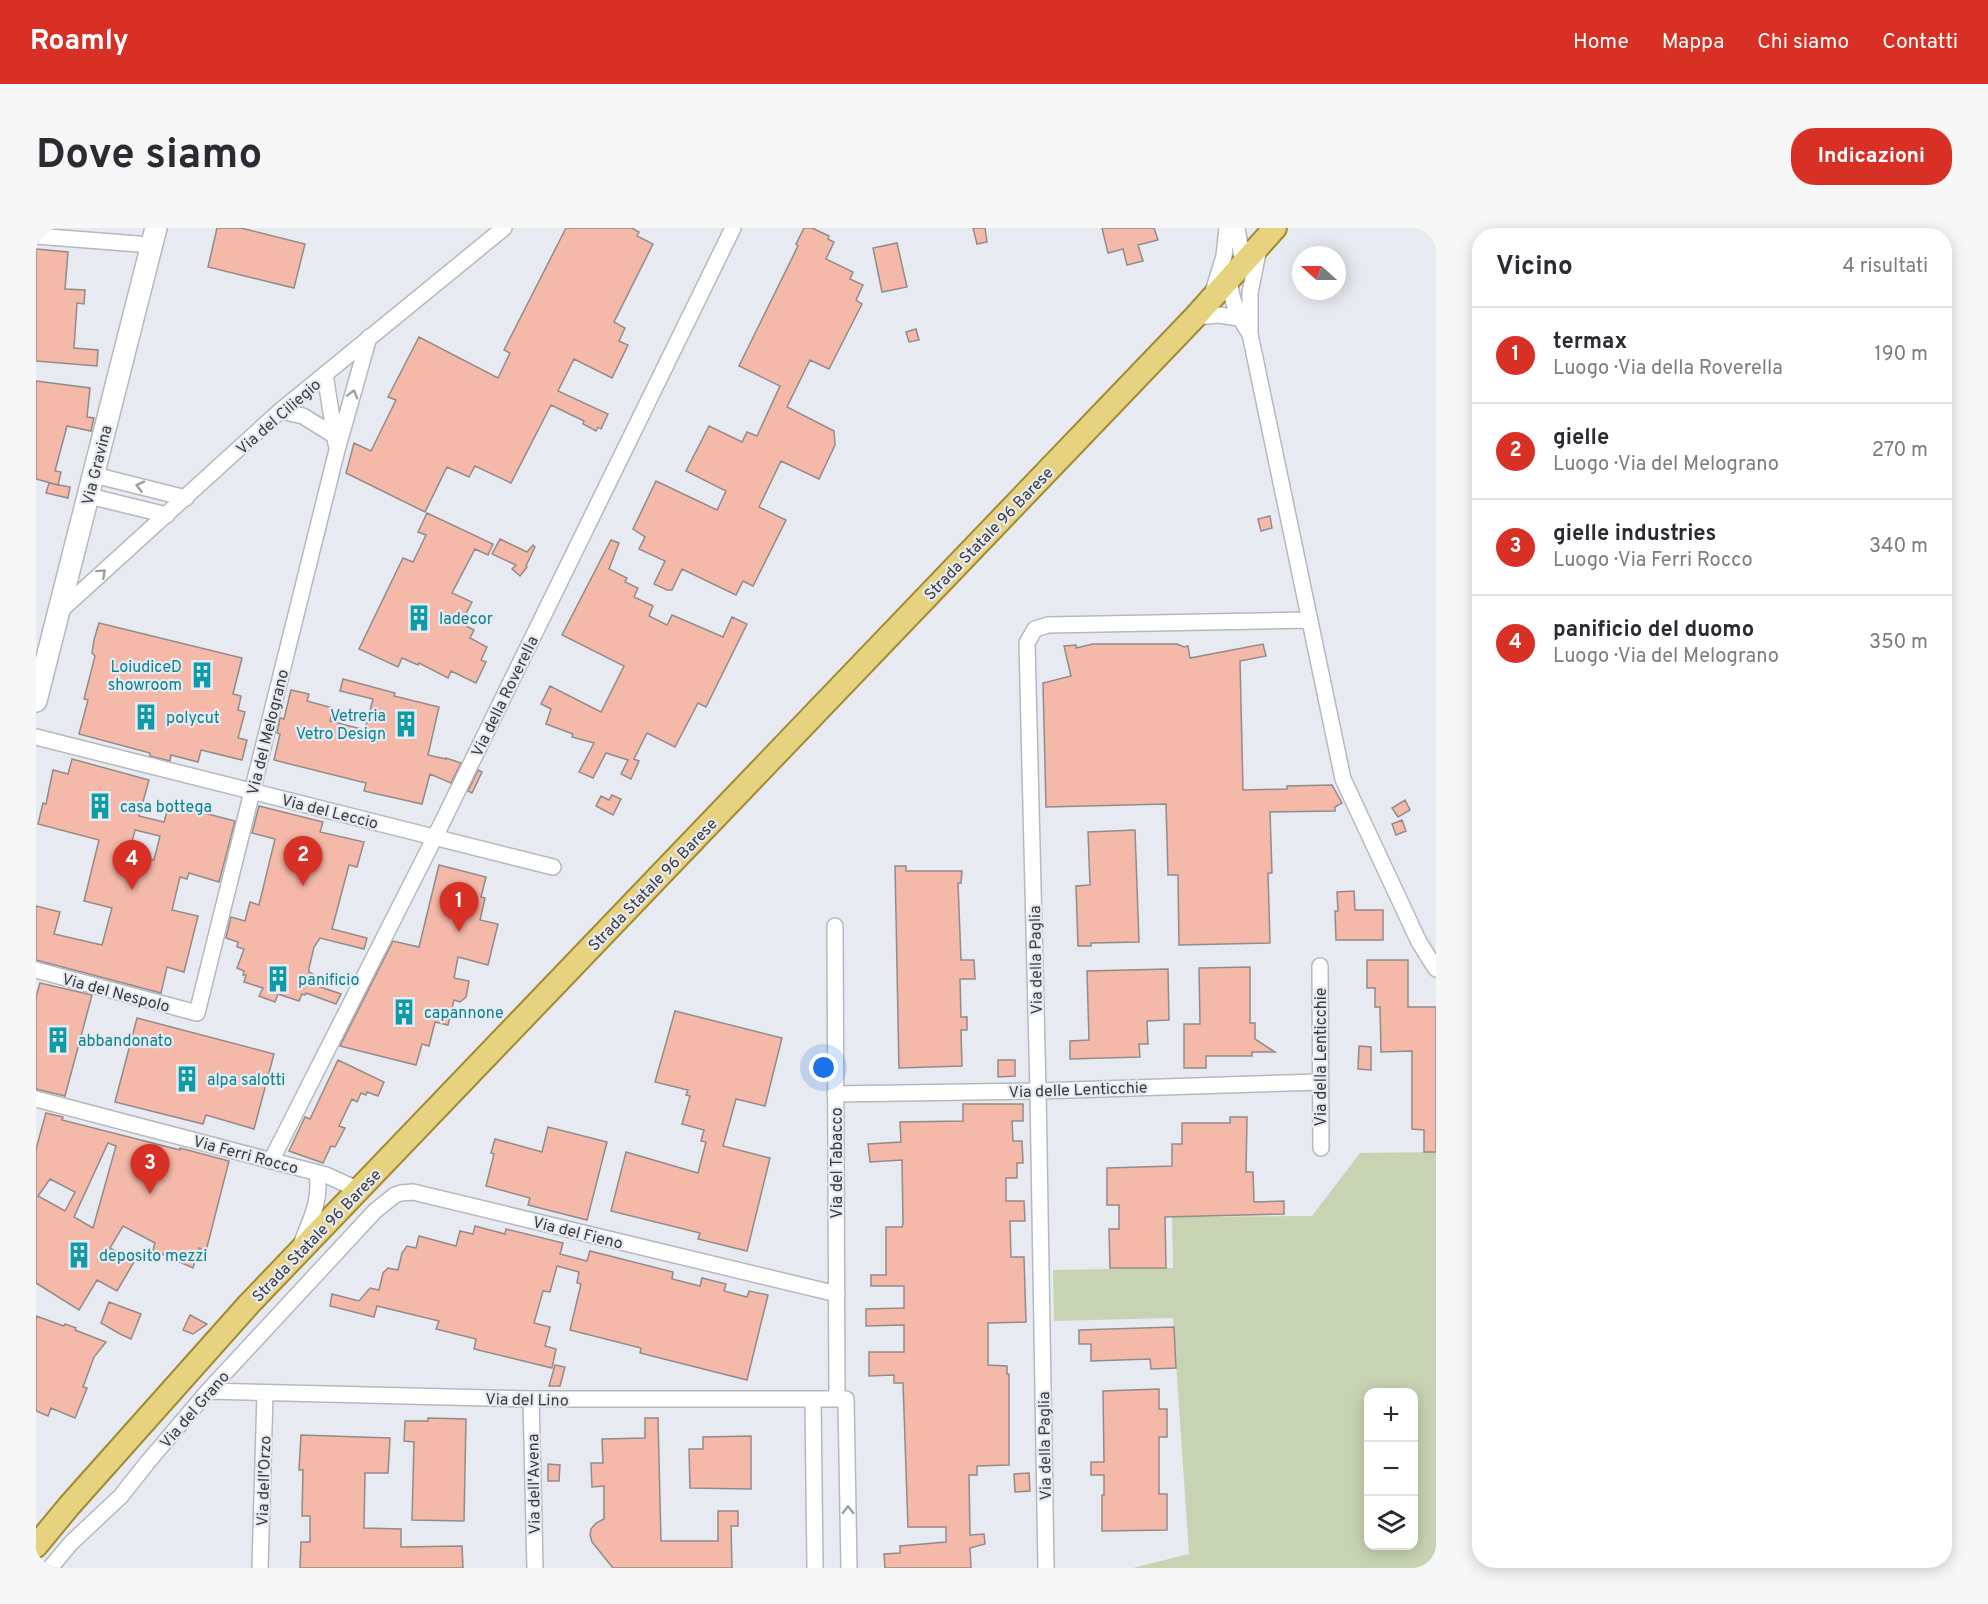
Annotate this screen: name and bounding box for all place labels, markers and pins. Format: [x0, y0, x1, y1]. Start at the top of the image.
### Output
building icon: ladecor [404, 603, 434, 633]
place label: ladecor [439, 610, 493, 630]
place label: LoiudiceD showroom [108, 658, 182, 696]
building icon: LoiudiceD showroom [187, 660, 217, 690]
building icon: polycut [131, 702, 161, 732]
place label: Vetreria Vetro Design [296, 707, 386, 745]
place label: polycut [166, 709, 220, 729]
building icon: Vetreria Vetro Design [391, 709, 421, 739]
building icon: casa bottega [85, 791, 115, 821]
place label: casa bottega [120, 798, 212, 818]
pin: 2 [284, 836, 322, 886]
pin: 4 [112, 840, 152, 890]
pin: 1 [440, 882, 478, 932]
building icon: panificio [263, 964, 293, 994]
place label: panificio [298, 971, 359, 991]
building icon: capannone [389, 997, 419, 1027]
place label: capannone [424, 1004, 504, 1024]
building icon: abbandonato [43, 1025, 73, 1055]
place label: abbandonato [78, 1032, 172, 1052]
building icon: alpa salotti [172, 1064, 202, 1094]
place label: alpa salotti [207, 1071, 285, 1091]
pin: 3 [130, 1144, 170, 1194]
building icon: deposito mezzi [64, 1240, 94, 1270]
place label: deposito mezzi [99, 1247, 207, 1267]

